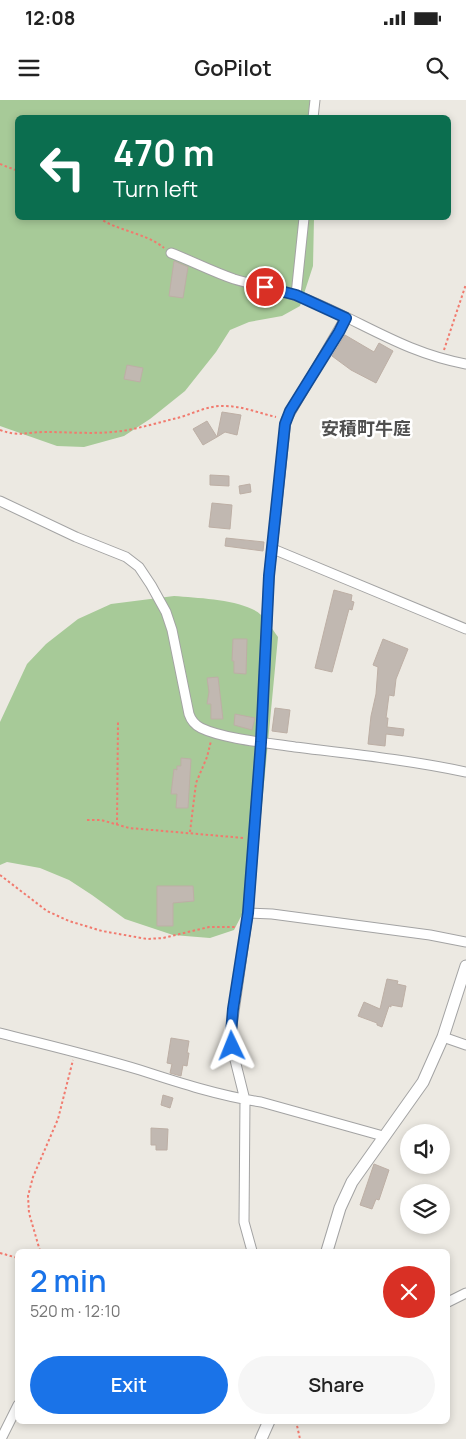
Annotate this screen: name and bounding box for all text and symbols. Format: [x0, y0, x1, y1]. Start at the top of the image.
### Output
text: 12:08 [25, 5, 75, 31]
text: GoPilot [194, 53, 272, 83]
icon: menu [15, 54, 43, 82]
icon: search [423, 54, 451, 82]
text: 470 m [113, 129, 214, 177]
icon: left [30, 135, 95, 200]
text: Turn left [113, 174, 198, 204]
pin [244, 266, 286, 308]
icon: arrive [251, 273, 279, 301]
district label: 安積町牛庭 [321, 416, 411, 440]
position arrow [205, 1019, 257, 1071]
map controls [400, 1124, 450, 1234]
button: sound [400, 1124, 450, 1174]
button: layers [400, 1184, 450, 1234]
text: 2 min [30, 1260, 106, 1301]
button: close [383, 1266, 435, 1318]
text: 520 m · 12:10 [30, 1300, 121, 1322]
button: Exit [30, 1356, 228, 1414]
button: Share [238, 1356, 435, 1414]

